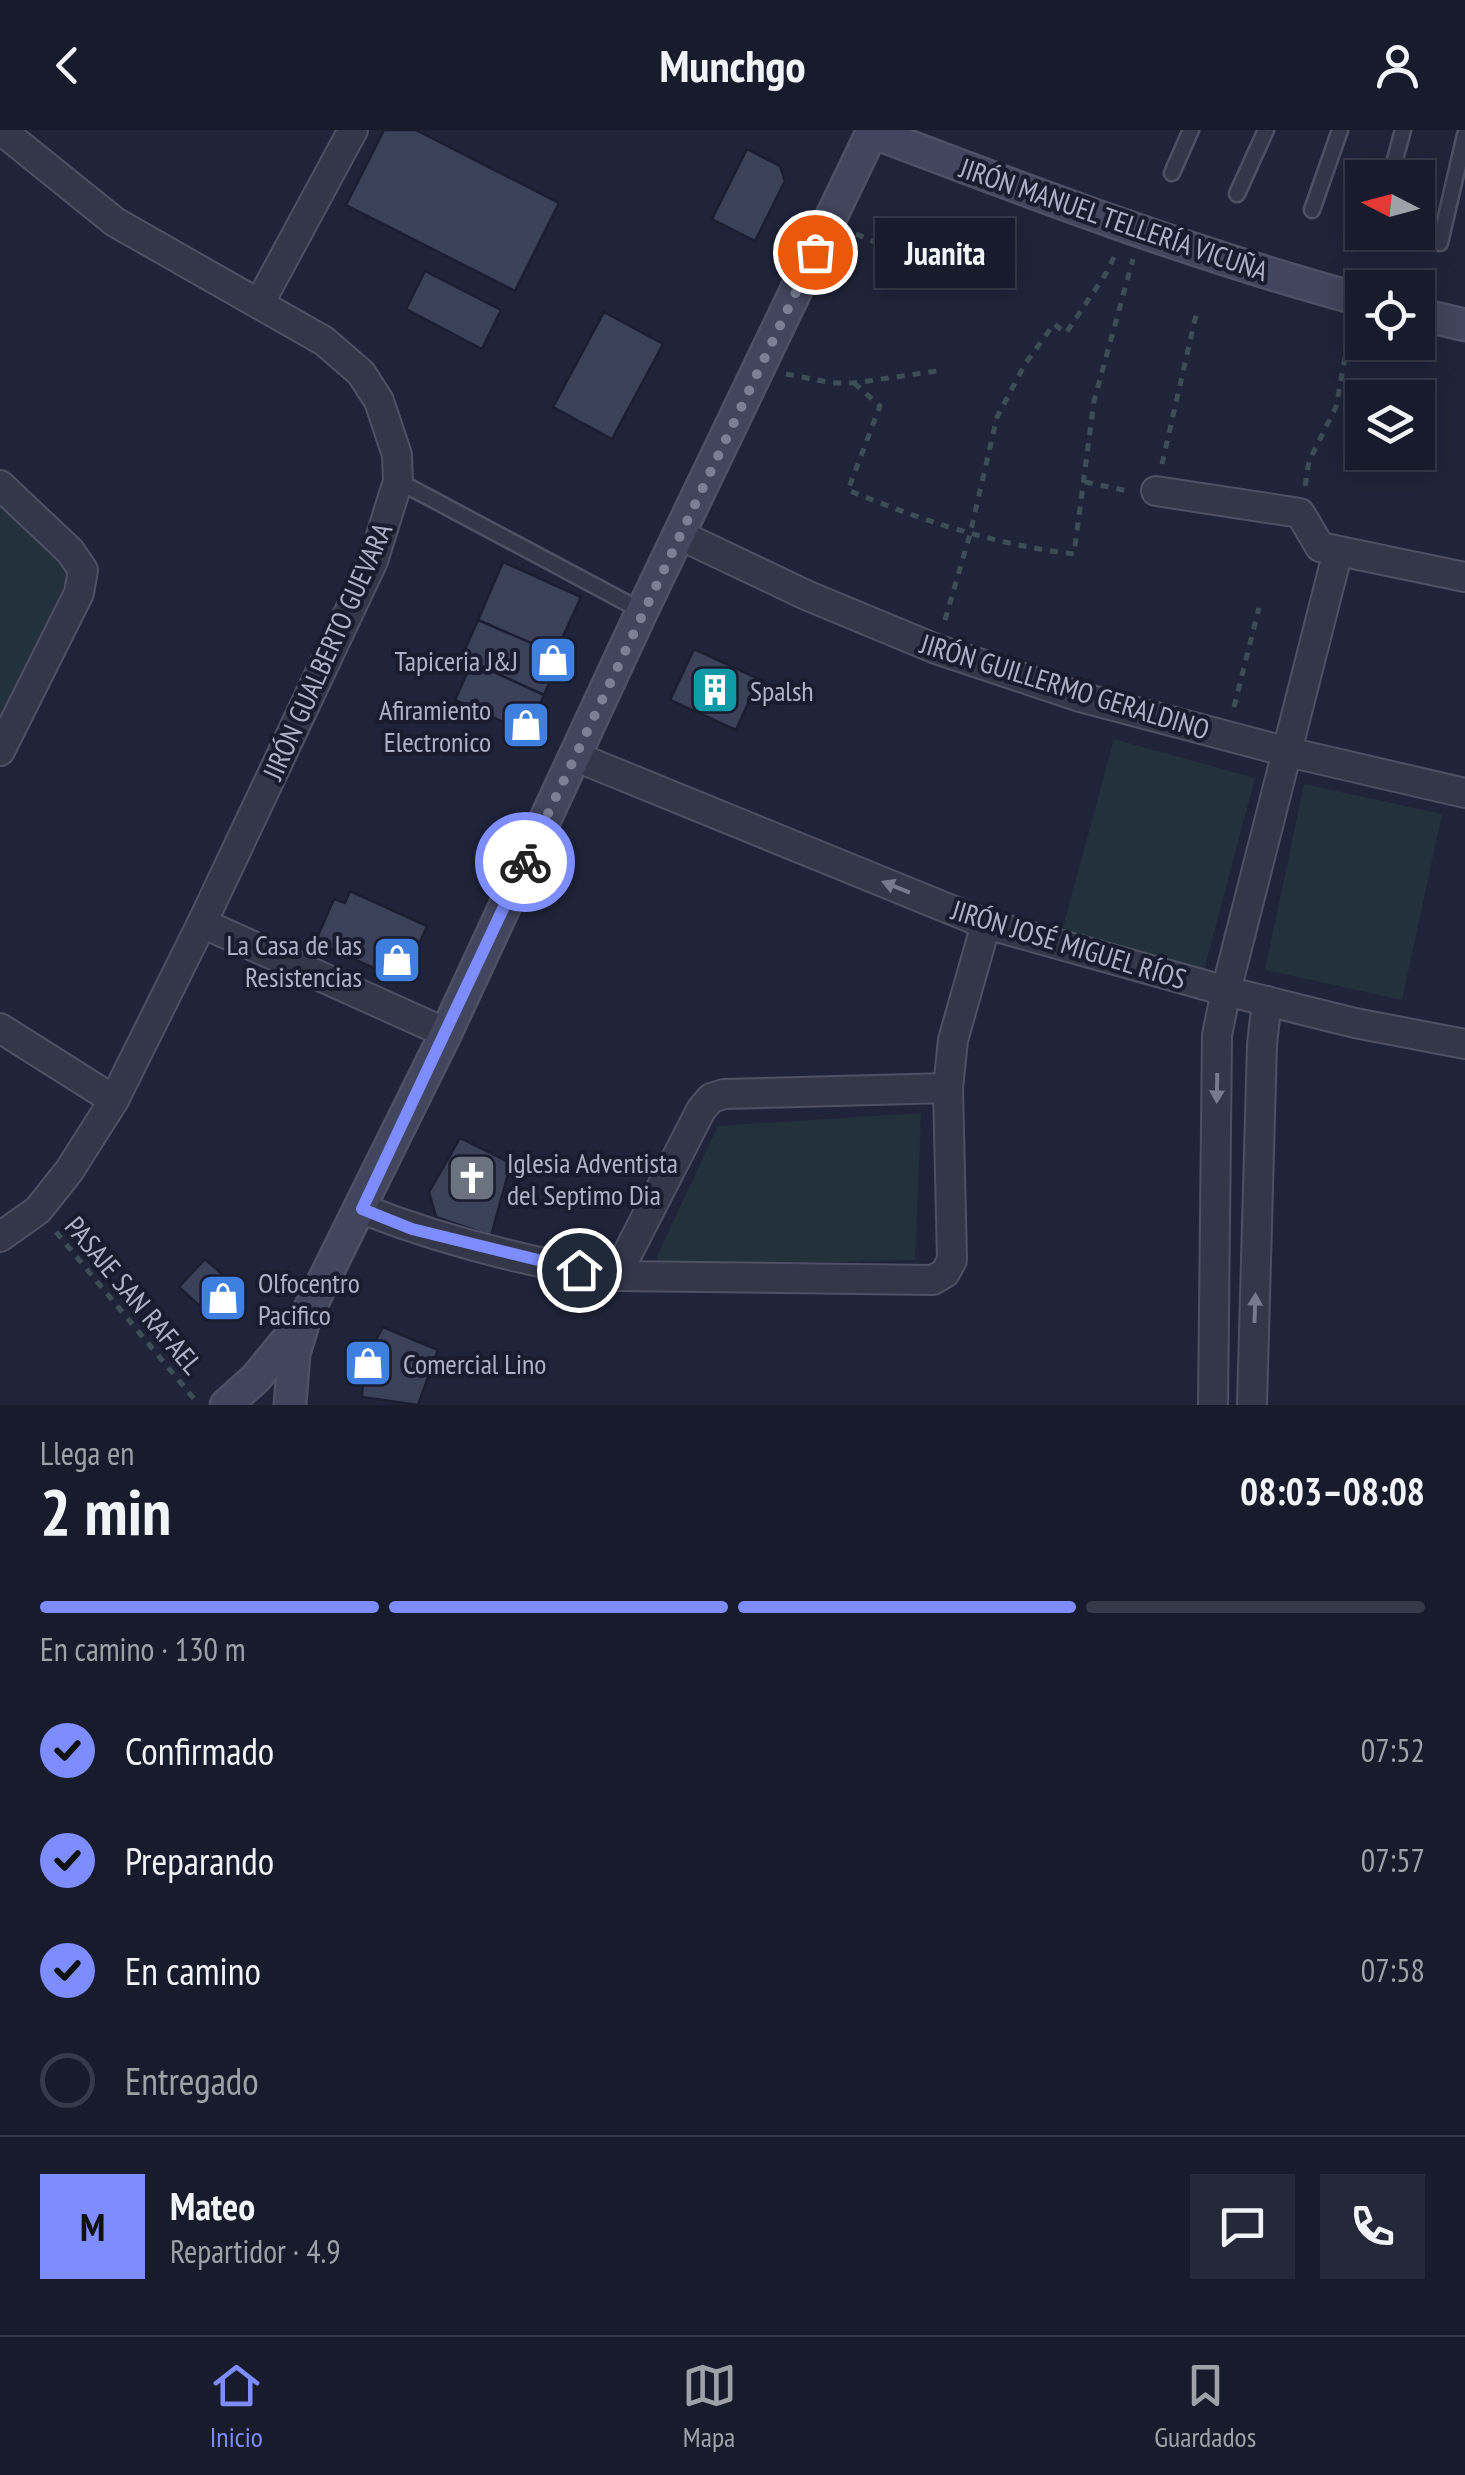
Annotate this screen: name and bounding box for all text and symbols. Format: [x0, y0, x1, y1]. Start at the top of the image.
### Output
text: Munchgo [659, 36, 806, 94]
icon: back [40, 38, 95, 93]
icon: person [1370, 38, 1425, 93]
street label: JIRÓN MANUEL TELLERÍA VICUÑA [954, 149, 1274, 289]
north arrow [1345, 160, 1435, 250]
map controls [1345, 160, 1435, 470]
pin [773, 210, 858, 295]
callout: Juanita [875, 217, 1015, 287]
icon: bag [788, 225, 843, 280]
text: Juanita [905, 232, 985, 274]
button: locate [1345, 270, 1435, 360]
button: layers [1345, 380, 1435, 470]
street label: JIRÓN GUALBERTO GUEVARA [253, 516, 401, 786]
street label: JIRÓN GUILLERMO GERALDINO [915, 624, 1214, 748]
shop icon: Tapiceria J&J [527, 634, 579, 686]
place label: Tapiceria J&J [395, 642, 518, 679]
building icon: Spalsh [689, 664, 741, 716]
place label: Spalsh [750, 672, 814, 709]
place label: Afiramiento Electronico [379, 691, 491, 760]
shop icon: Afiramiento Electronico [500, 699, 552, 751]
courier [475, 812, 575, 912]
icon: bike [498, 835, 553, 890]
one-way arrow [881, 879, 911, 895]
street label: JIRÓN JOSÉ MIGUEL RÍOS [946, 890, 1191, 997]
place label: La Casa de las Resistencias [227, 926, 362, 995]
shop icon: La Casa de las Resistencias [371, 934, 423, 986]
one-way arrow [1209, 1073, 1225, 1105]
place label: Iglesia Adventista del Septimo Dia [507, 1144, 678, 1213]
church icon: Iglesia Adventista del Septimo Dia [446, 1152, 498, 1204]
street label: PASAJE SAN RAFAEL [57, 1208, 211, 1382]
pin [537, 1228, 622, 1313]
icon: home [552, 1243, 607, 1298]
place label: Olfocentro Pacifico [258, 1264, 360, 1333]
shop icon: Olfocentro Pacifico [197, 1272, 249, 1324]
one-way arrow [1247, 1291, 1263, 1323]
shop icon: Comercial Lino [342, 1337, 394, 1389]
place label: Comercial Lino [403, 1345, 546, 1382]
text: Llega en [40, 1432, 134, 1474]
text: 08:03–08:08 [1240, 1466, 1425, 1515]
text: 2 min [40, 1469, 171, 1553]
text: En camino · 130 m [40, 1628, 246, 1670]
icon: check [40, 1723, 95, 1778]
text: Confirmado [125, 1726, 274, 1775]
text: 07:52 [1361, 1729, 1425, 1771]
icon: check [40, 1833, 95, 1888]
text: Preparando [125, 1836, 274, 1885]
text: 07:57 [1361, 1839, 1425, 1881]
icon: check [40, 1943, 95, 1998]
text: En camino [125, 1946, 261, 1995]
text: 07:58 [1361, 1949, 1425, 1991]
text: Entregado [125, 2056, 259, 2105]
button: chat [1190, 2174, 1295, 2279]
button: phone [1320, 2174, 1425, 2279]
text: Mateo [170, 2181, 255, 2230]
text: M [80, 2202, 105, 2251]
text: Repartidor · 4.9 [170, 2230, 341, 2272]
tab: Inicio [209, 2358, 264, 2455]
tab: Mapa [682, 2358, 737, 2455]
tab: Guardados [1154, 2358, 1256, 2455]

